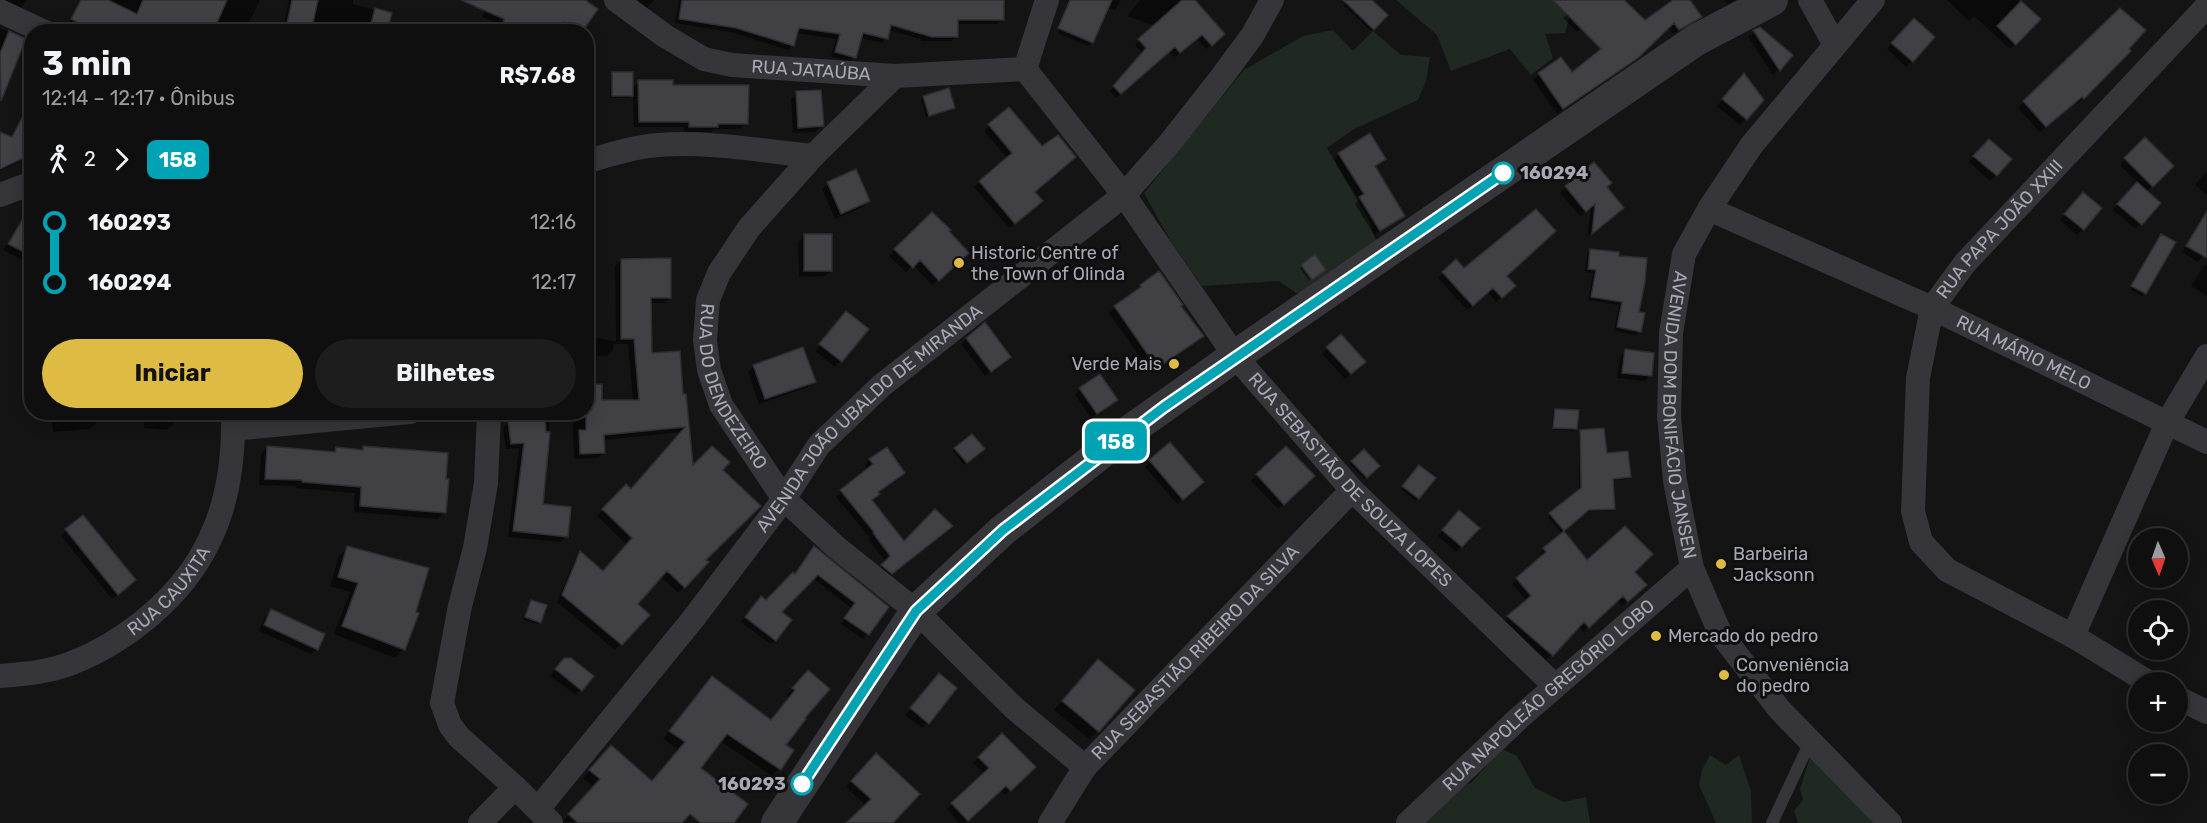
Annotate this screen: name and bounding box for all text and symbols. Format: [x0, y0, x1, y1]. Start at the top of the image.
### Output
text: 3 min [42, 44, 132, 83]
street label: RUA JATAÚBA [751, 55, 872, 85]
text: R$7.68 [499, 62, 576, 89]
text: 12:14 – 12:17 · Ônibus [42, 86, 235, 110]
icon: walk [42, 143, 75, 176]
icon: forward [105, 143, 138, 176]
text: 2 [84, 147, 96, 171]
text: 158 [159, 147, 197, 172]
street label: RUA PAPA JOÃO XXIII [1932, 155, 2068, 303]
marker: 160294 [1492, 162, 1514, 184]
place label: 160294 [1520, 162, 1588, 184]
text: 160293 [88, 209, 171, 236]
text: 12:16 [530, 210, 576, 234]
place label: Historic Centre of the Town of Olinda [971, 242, 1125, 285]
marker: Historic Centre of the Town of Olinda [952, 256, 966, 270]
text: 160294 [88, 269, 172, 296]
text: 12:17 [532, 270, 576, 294]
street label: AVENIDA DOM BONIFÁCIO JANSEN [1658, 270, 1701, 561]
street label: AVENIDA JOÃO UBALDO DE MIRANDA [752, 300, 987, 537]
street label: RUA DO DENDEZEIRO [694, 303, 772, 473]
street label: RUA MÁRIO MELO [1953, 311, 2095, 395]
button: Iniciar [42, 339, 303, 408]
button: Bilhetes [315, 339, 576, 408]
place label: Verde Mais [1071, 353, 1162, 375]
marker: Verde Mais [1167, 357, 1181, 371]
street label: RUA SEBASTIÃO DE SOUZA LOPES [1243, 368, 1457, 592]
line badge: 158 [1082, 422, 1150, 460]
text: 158 [1097, 429, 1135, 454]
north arrow [2128, 528, 2188, 588]
map controls [2128, 528, 2188, 804]
street label: RUA SEBASTIÃO RIBEIRO DA SILVA [1087, 541, 1304, 764]
street label: RUA CAUXITA [123, 543, 215, 640]
place label: Barbeiria Jacksonn [1733, 543, 1815, 586]
marker: Barbeiria Jacksonn [1714, 557, 1728, 571]
street label: RUA NAPOLEÃO GREGÓRIO LOBO [1438, 595, 1659, 796]
button: locate [2128, 600, 2188, 660]
place label: Mercado do pedro [1668, 625, 1818, 647]
marker: Mercado do pedro [1649, 629, 1663, 643]
place label: Conveniência do pedro [1736, 654, 1849, 697]
marker: Conveniência do pedro [1717, 668, 1731, 682]
button: + [2128, 672, 2188, 732]
button: − [2128, 744, 2188, 804]
place label: 160293 [718, 773, 786, 795]
marker: 160293 [791, 773, 813, 795]

